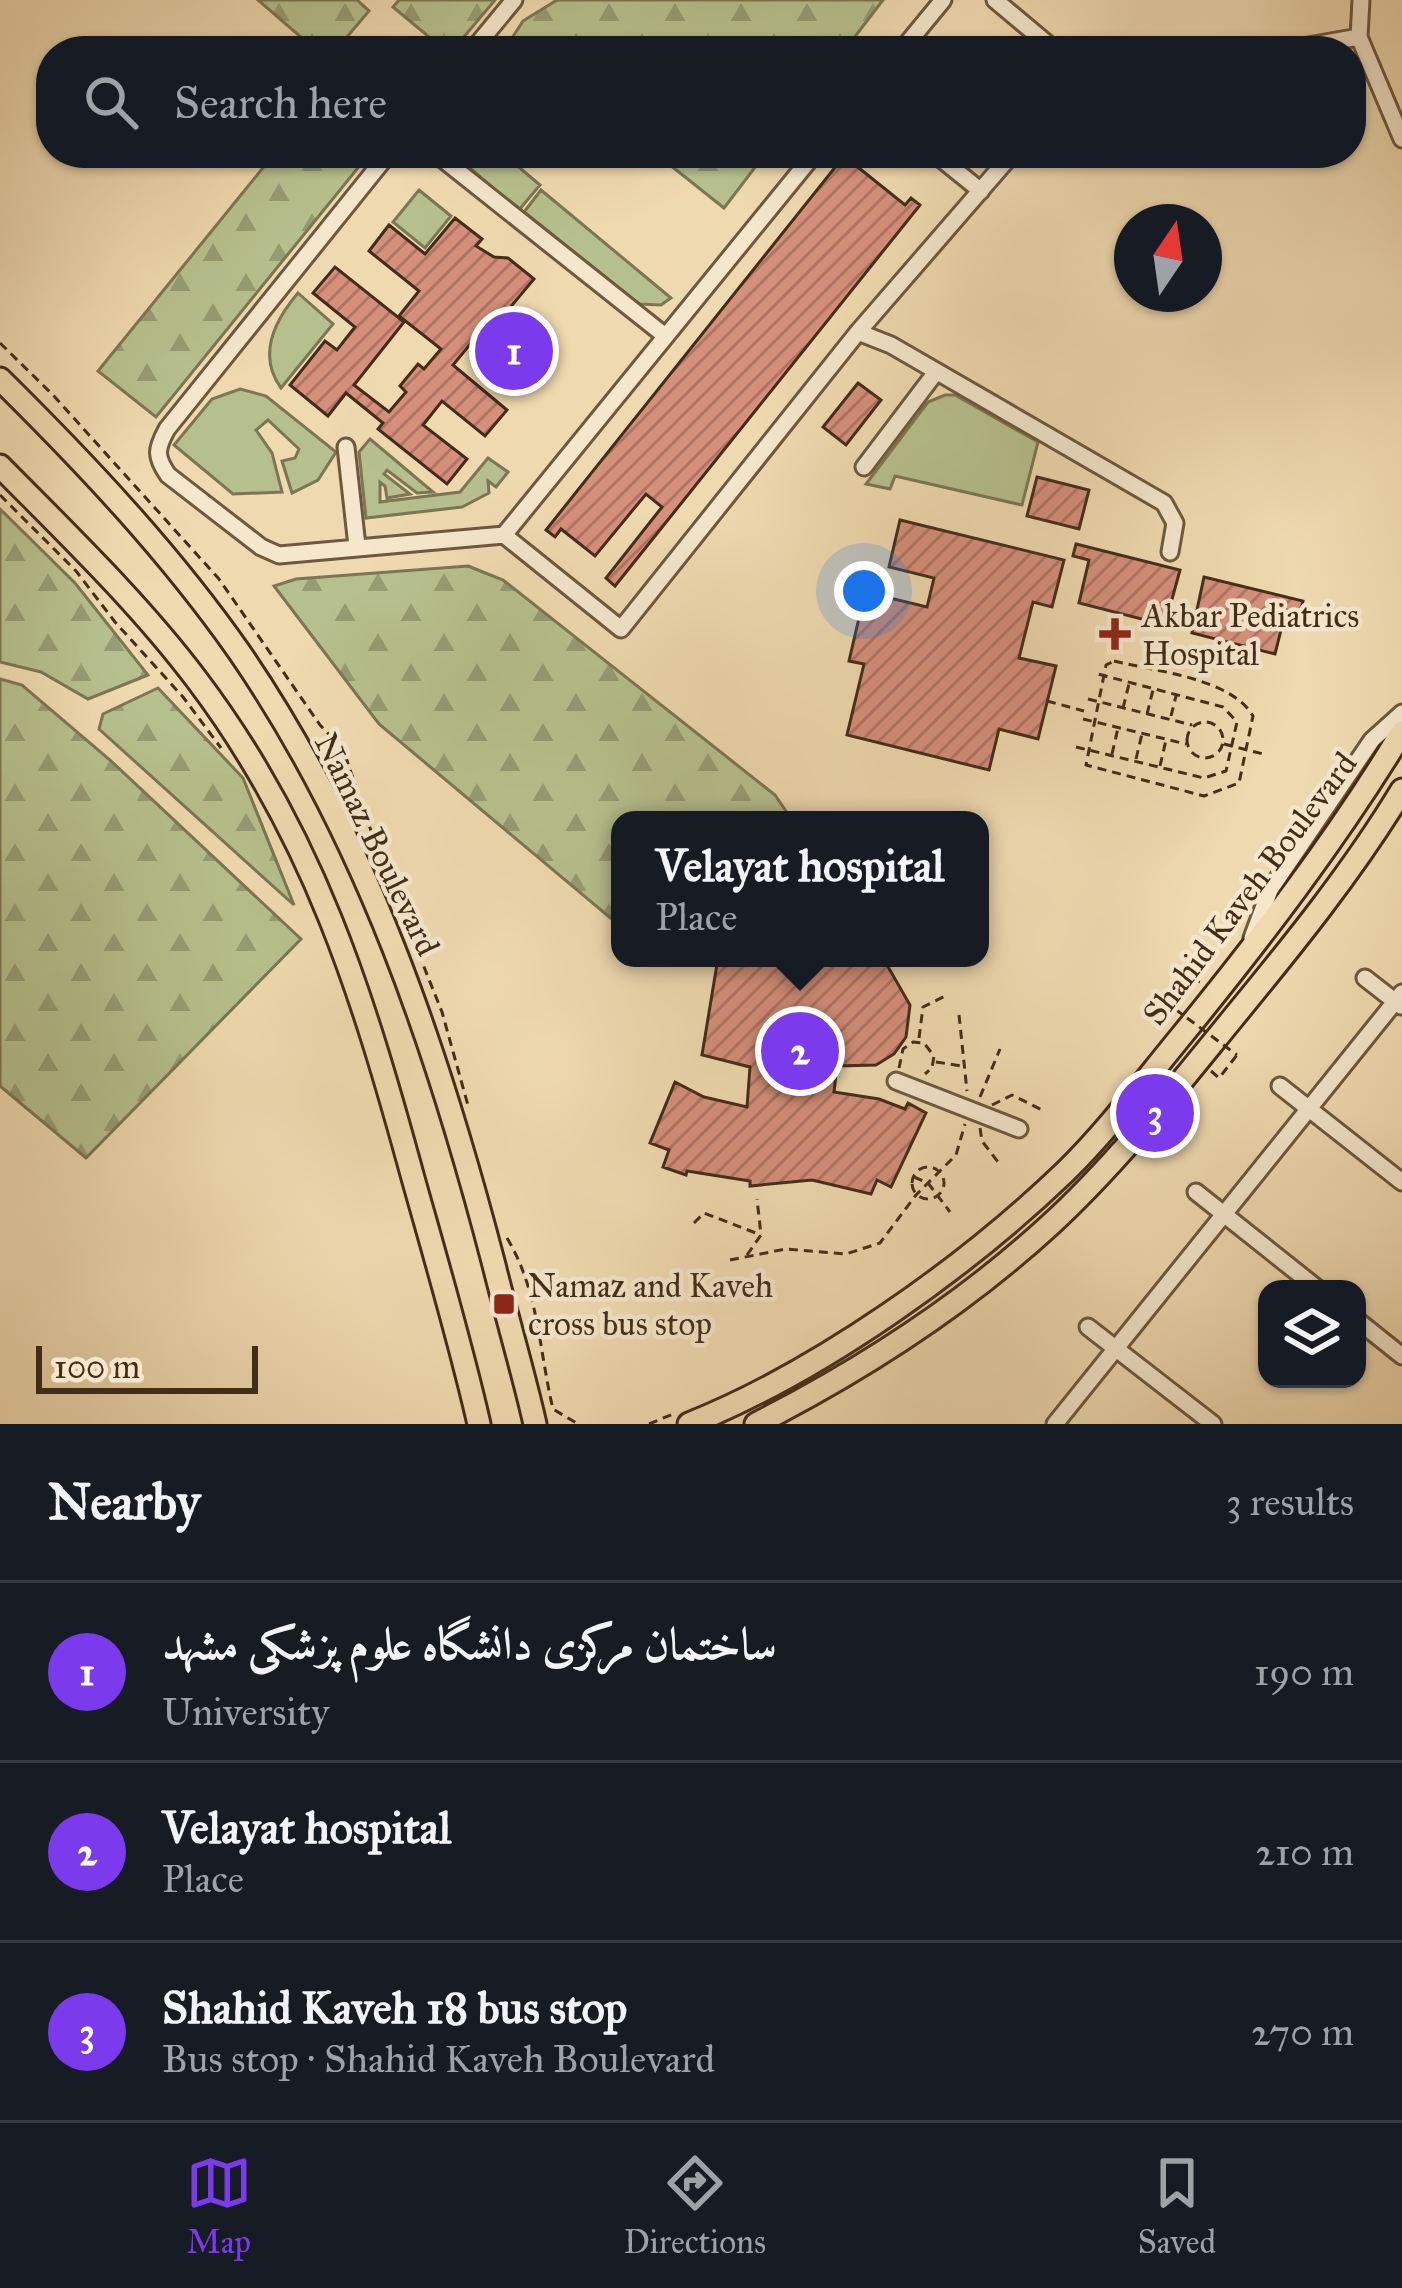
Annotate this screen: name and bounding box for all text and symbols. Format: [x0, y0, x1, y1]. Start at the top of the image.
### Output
search box [36, 36, 1366, 168]
icon: search [78, 69, 144, 135]
text: Search here [174, 75, 387, 130]
north arrow [1114, 204, 1222, 312]
pin: 1 [475, 306, 553, 396]
your location [834, 561, 894, 621]
place label: Akbar Pediatrics Hospital [1140, 596, 1359, 674]
marker: Akbar Pediatrics Hospital [1099, 618, 1131, 650]
street label: Namaz Boulevard [306, 727, 448, 963]
street label: Shahid Kaveh Boulevard [1134, 744, 1366, 1033]
popup [611, 811, 989, 967]
text: Velayat hospital [655, 838, 945, 893]
text: Place [655, 893, 738, 941]
pin: 2 [761, 1006, 839, 1096]
pin: 3 [1116, 1068, 1194, 1158]
place label: Namaz and Kaveh cross bus stop [528, 1266, 773, 1344]
map controls [1258, 1280, 1366, 1388]
button: layers [1258, 1280, 1366, 1388]
marker: Namaz and Kaveh cross bus stop [491, 1291, 517, 1317]
scale bar [36, 1340, 258, 1393]
text: 100 m [54, 1347, 140, 1387]
text: Nearby [48, 1471, 200, 1533]
text: 3 results [1226, 1478, 1354, 1526]
text: ساختمان مرکزی دانشگاه علوم پزشکی مشهد [162, 1616, 777, 1671]
text: 1 [79, 1648, 95, 1696]
text: 190 m [1254, 1648, 1354, 1696]
text: University [162, 1688, 329, 1736]
text: Velayat hospital [162, 1800, 451, 1855]
text: 2 [77, 1828, 97, 1876]
text: 210 m [1256, 1828, 1354, 1876]
text: Place [162, 1855, 244, 1903]
text: Shahid Kaveh 18 bus stop [162, 1980, 627, 2035]
text: 3 [79, 2008, 95, 2056]
text: 270 m [1251, 2008, 1354, 2056]
text: Bus stop · Shahid Kaveh Boulevard [162, 2035, 715, 2083]
tab: Map [186, 2150, 252, 2262]
tab: Directions [624, 2150, 766, 2262]
tab: Saved [1138, 2150, 1216, 2262]

